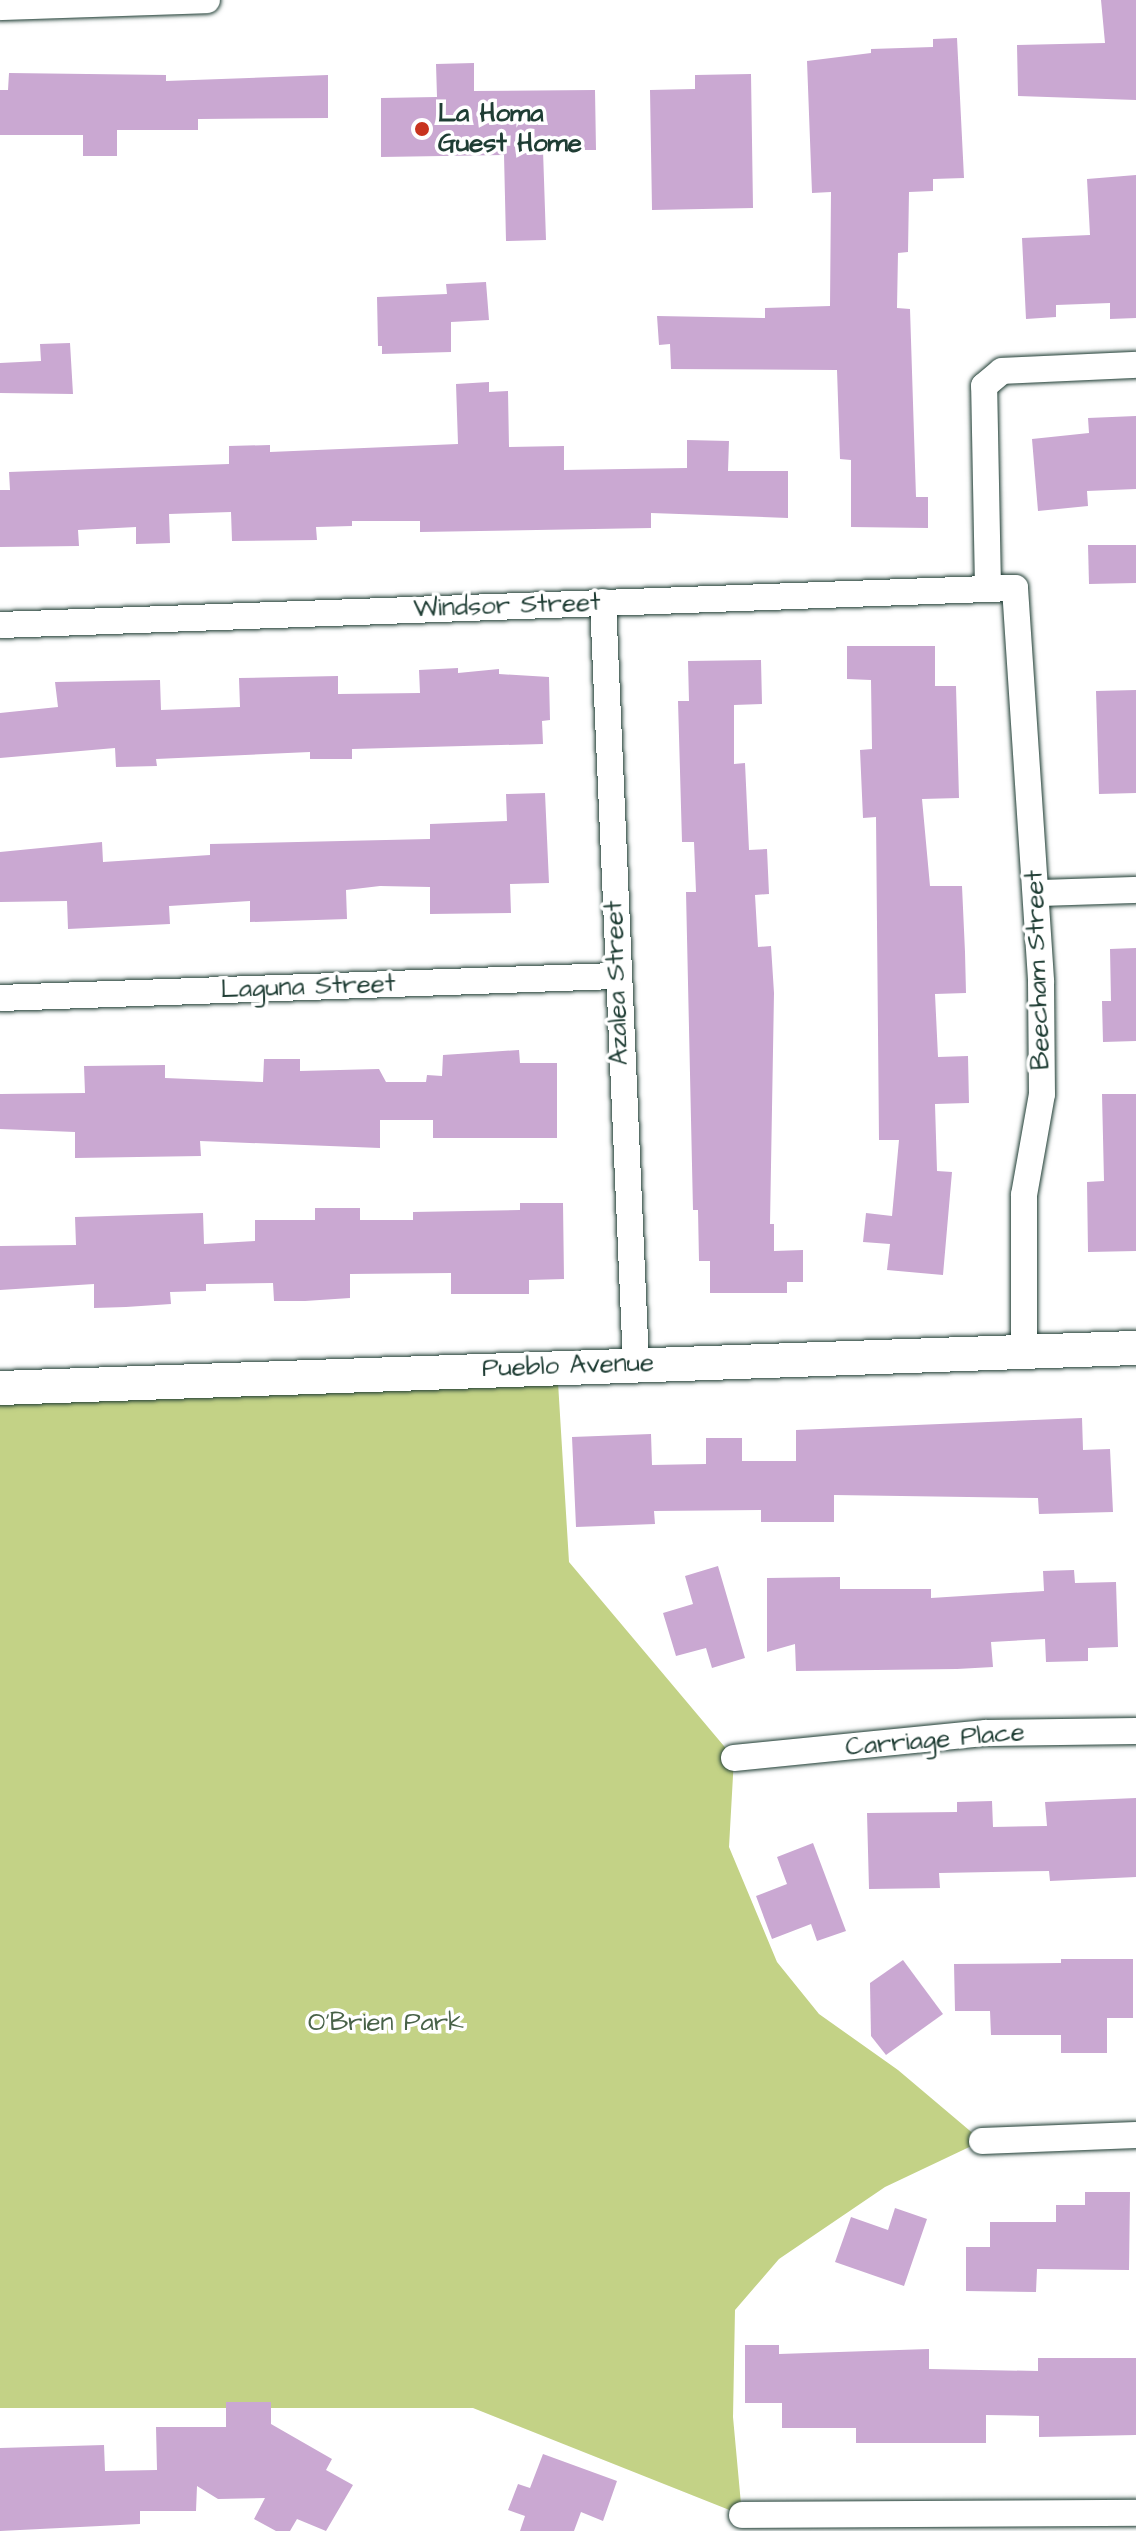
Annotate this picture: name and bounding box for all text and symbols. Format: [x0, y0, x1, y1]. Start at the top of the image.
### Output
place label: La Homa Guest Home [438, 98, 582, 160]
marker: La Homa Guest Home [413, 120, 431, 138]
street label: Windsor Street [413, 587, 601, 625]
street label: Beecham Street [1019, 870, 1057, 1070]
street label: Azalea Street [599, 900, 635, 1066]
street label: Laguna Street [220, 968, 396, 1006]
street label: Pueblo Avenue [481, 1347, 655, 1385]
street label: Carriage Place [844, 1717, 1026, 1763]
park label: O'Brien Park [308, 2007, 464, 2039]

